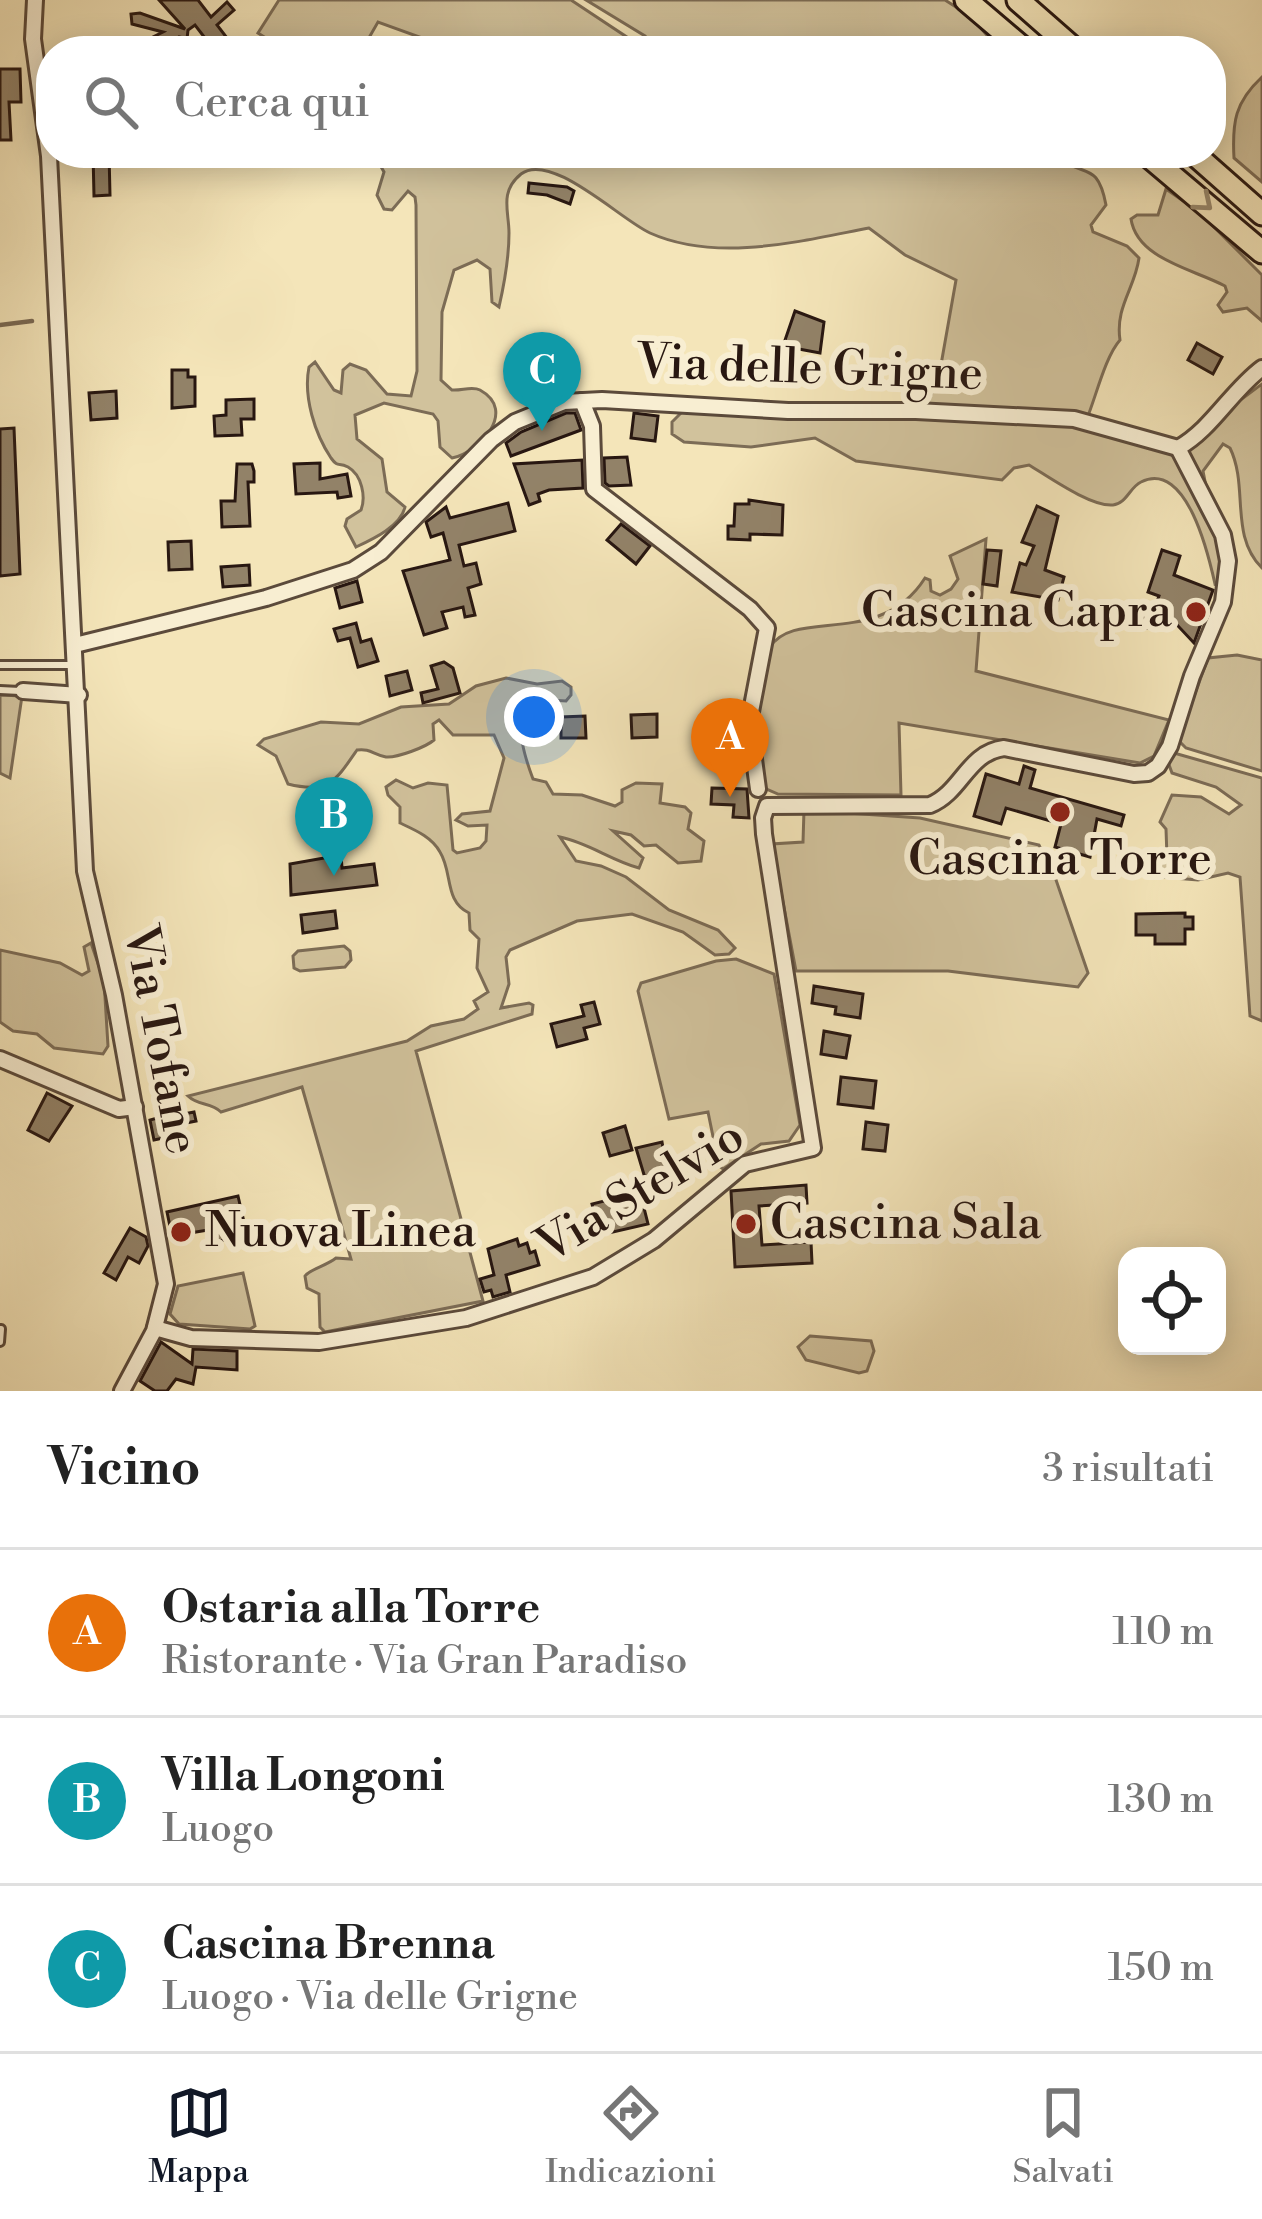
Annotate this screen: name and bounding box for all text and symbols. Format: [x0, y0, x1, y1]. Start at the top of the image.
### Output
search box [36, 36, 1226, 168]
icon: search [78, 69, 144, 135]
text: Cerca qui [174, 74, 370, 131]
one-way arrow [1190, 188, 1212, 210]
pin: C [503, 332, 581, 431]
street label: Via delle Grigne [635, 333, 984, 405]
place label: Cascina Capra [861, 582, 1173, 642]
marker: Cascina Capra [1183, 599, 1209, 625]
your location [504, 687, 564, 747]
pin: A [691, 698, 769, 797]
pin: B [295, 777, 373, 876]
marker: Cascina Torre [1047, 799, 1073, 825]
place label: Cascina Torre [908, 830, 1212, 890]
street label: Via Tofane [108, 920, 212, 1159]
street label: Via Stelvio [526, 1107, 756, 1278]
place label: Cascina Sala [770, 1194, 1042, 1254]
place label: Nuova Linea [205, 1202, 477, 1262]
marker: Cascina Sala [733, 1211, 759, 1237]
marker: Nuova Linea [168, 1219, 194, 1245]
map controls [1118, 1247, 1226, 1355]
button: locate [1118, 1247, 1226, 1355]
text: Vicino [48, 1437, 201, 1501]
text: 3 risultati [1042, 1445, 1214, 1494]
text: Ostaria alla Torre [162, 1580, 540, 1637]
text: A [73, 1608, 101, 1657]
text: 110 m [1112, 1608, 1214, 1657]
text: Ristorante · Via Gran Paradiso [162, 1637, 687, 1686]
text: Villa Longoni [162, 1748, 445, 1805]
text: B [72, 1776, 102, 1825]
text: 130 m [1108, 1776, 1214, 1825]
text: Luogo [162, 1805, 274, 1854]
text: Cascina Brenna [162, 1916, 495, 1973]
text: C [73, 1944, 101, 1993]
text: 150 m [1108, 1944, 1214, 1993]
text: Luogo · Via delle Grigne [162, 1973, 578, 2022]
tab: Mappa [148, 2080, 249, 2193]
tab: Indicazioni [545, 2080, 716, 2193]
tab: Salvati [1013, 2080, 1114, 2193]

